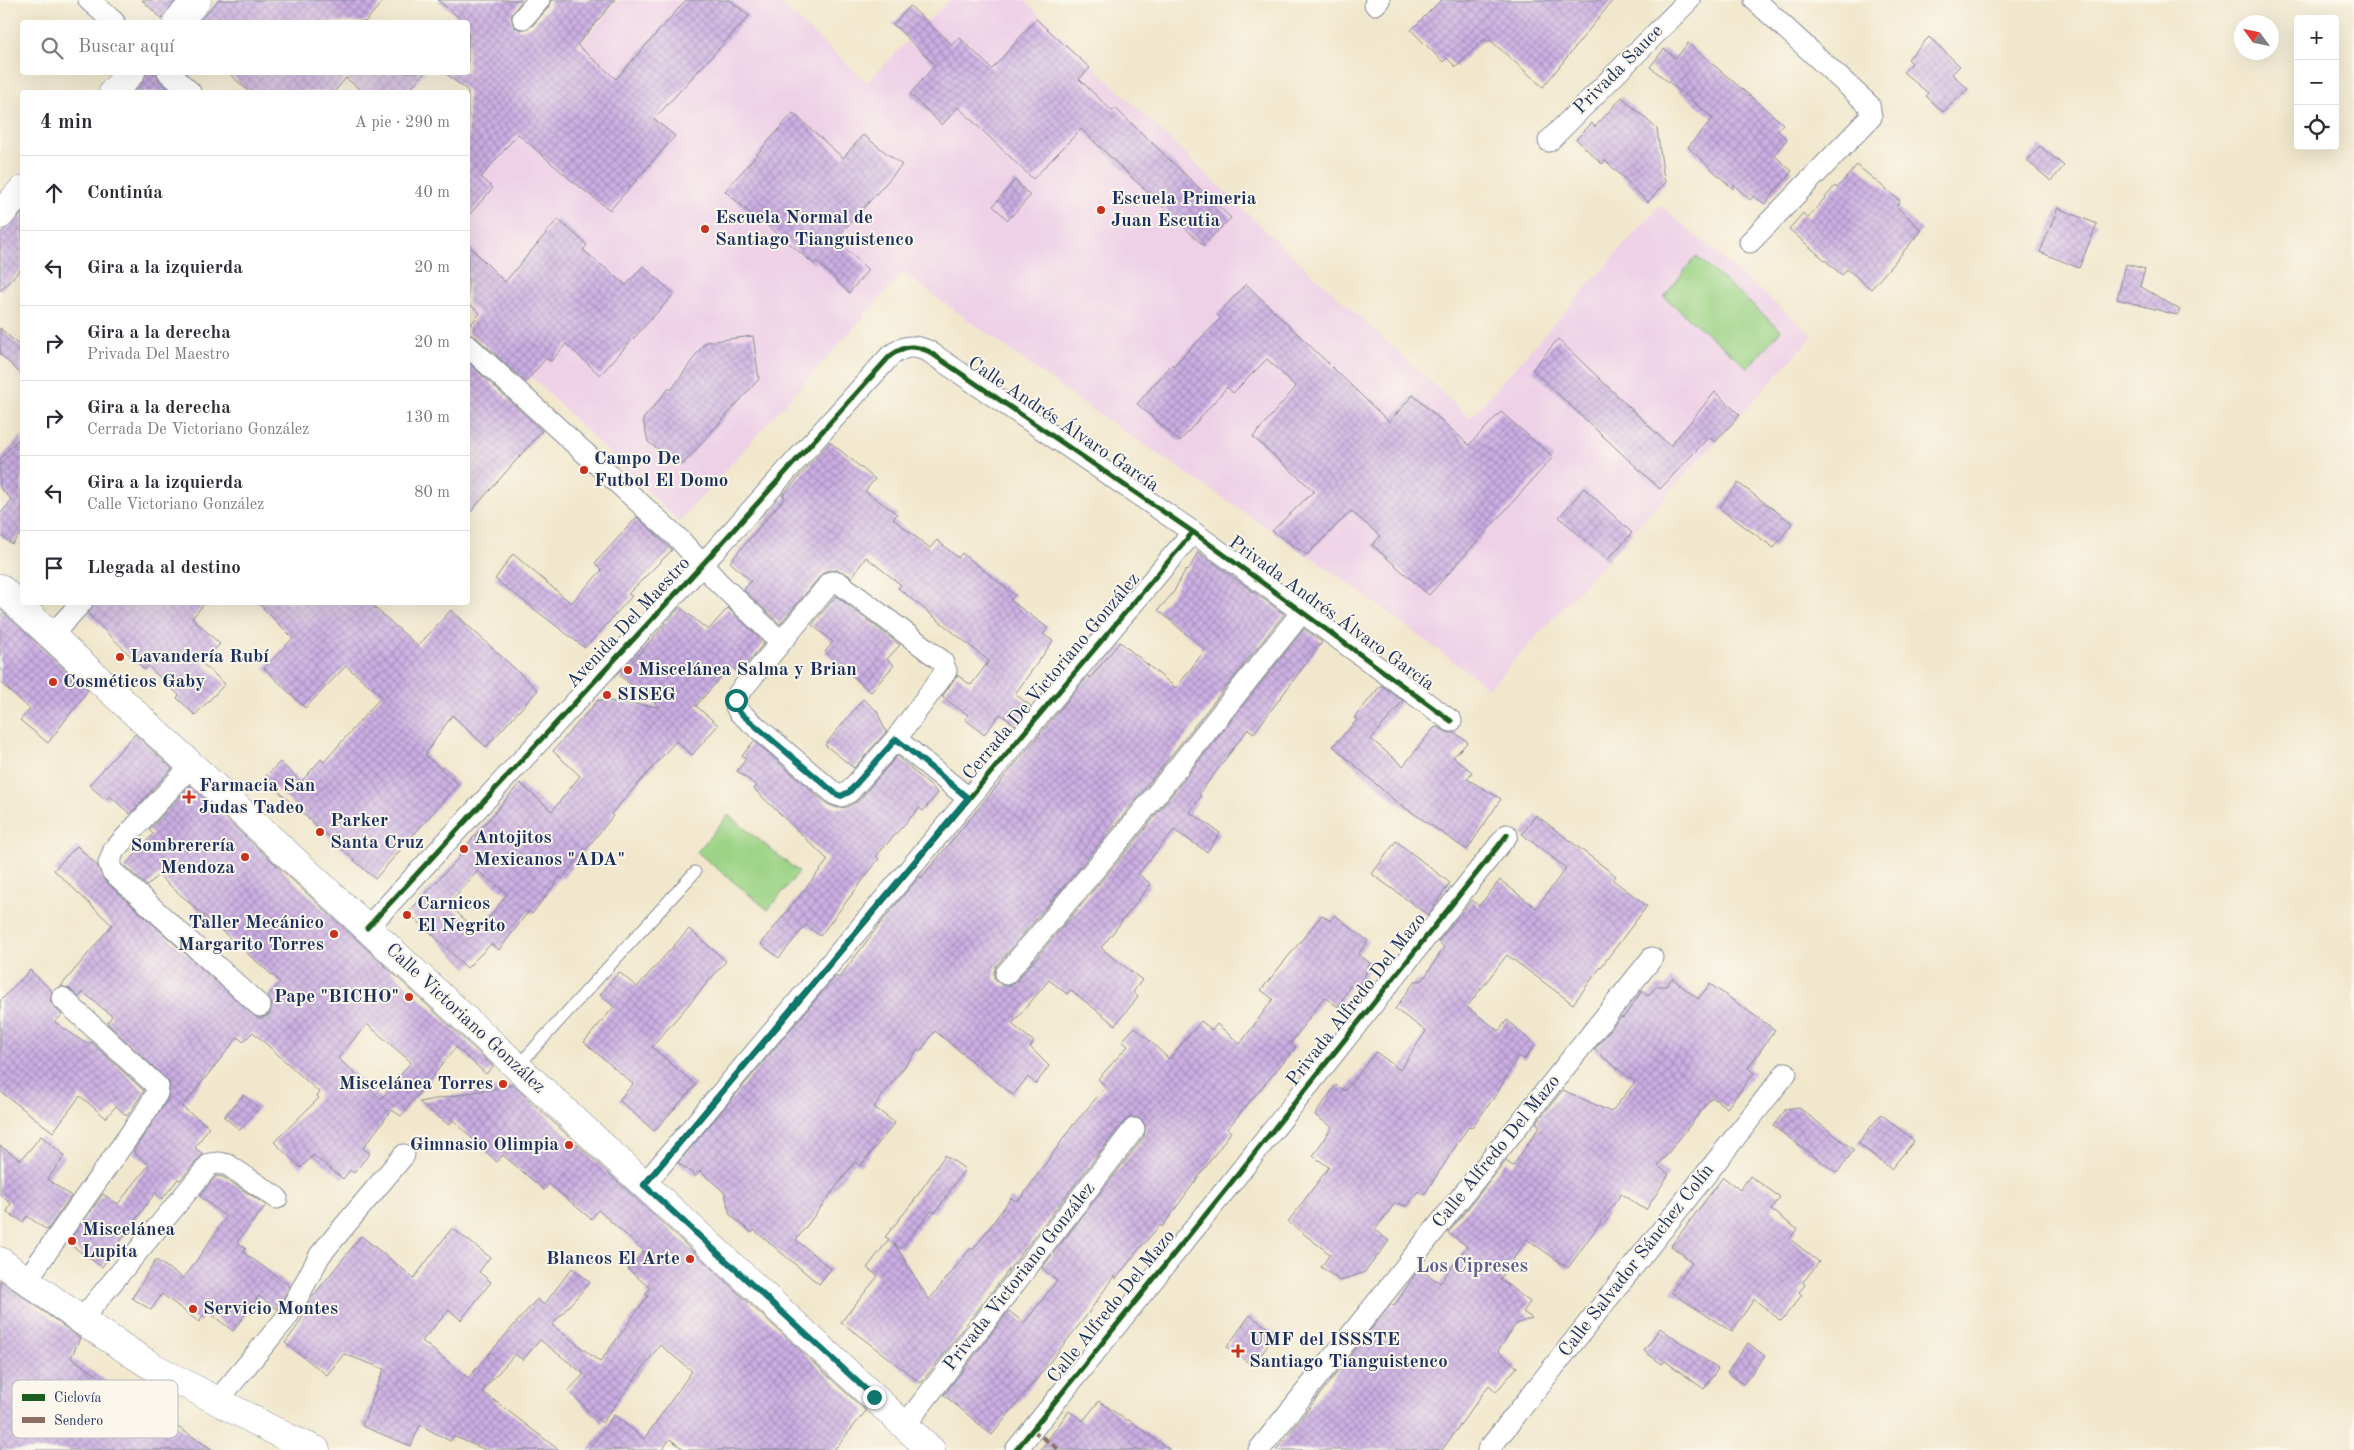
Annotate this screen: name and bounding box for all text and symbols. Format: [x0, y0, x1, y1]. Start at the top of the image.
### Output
north arrow [2234, 15, 2279, 60]
map controls [2294, 15, 2339, 150]
button: + [2294, 15, 2339, 60]
search box [20, 20, 470, 75]
street label: Privada Sauce [1571, 22, 1667, 118]
icon: search [38, 34, 66, 62]
text: Buscar aquí [78, 38, 174, 57]
button: − [2294, 60, 2339, 105]
button: locate [2294, 105, 2339, 150]
text: 4 min [40, 112, 93, 133]
text: A pie · 290 m [355, 115, 450, 131]
icon: ahead [40, 179, 68, 207]
text: Continúa [87, 184, 163, 203]
text: 40 m [414, 185, 450, 201]
place label: Escuela Primeria Juan Escutia [1111, 190, 1257, 231]
marker: Escuela Primeria Juan Escutia [1095, 204, 1107, 216]
place label: Escuela Normal de Santiago Tianguistenco [715, 209, 914, 250]
marker: Escuela Normal de Santiago Tianguistenco [699, 223, 711, 235]
icon: left [40, 254, 68, 282]
text: Gira a la izquierda [87, 259, 243, 278]
text: 20 m [414, 260, 450, 276]
text: Gira a la derecha [87, 324, 231, 343]
icon: right [40, 329, 68, 357]
text: 20 m [414, 335, 450, 351]
text: Privada Del Maestro [87, 347, 230, 363]
street label: Calle Andrés Álvaro García [964, 351, 1165, 496]
text: Gira a la derecha [87, 399, 231, 418]
icon: right [40, 404, 68, 432]
text: 130 m [405, 410, 450, 426]
text: Cerrada De Victoriano González [87, 422, 309, 438]
place label: Campo De Futbol El Domo [594, 450, 728, 491]
marker: Campo De Futbol El Domo [578, 464, 590, 476]
text: Gira a la izquierda [87, 474, 243, 493]
icon: left [40, 479, 68, 507]
text: 80 m [414, 485, 450, 501]
text: Calle Victoriano González [87, 497, 264, 513]
street label: Privada Andrés Álvaro García [1225, 530, 1440, 695]
icon: arrive [40, 554, 68, 582]
street label: Avenida Del Maestro [564, 554, 694, 692]
text: Llegada al destino [87, 559, 241, 578]
street label: Cerrada De Victoriano González [960, 570, 1144, 784]
place label: Lavandería Rubí [130, 648, 269, 667]
marker: Lavandería Rubí [114, 651, 126, 663]
place label: Miscelánea Salma y Brian [638, 661, 857, 680]
marker: Miscelánea Salma y Brian [622, 664, 634, 676]
place label: Cosméticos Gaby [63, 673, 205, 692]
marker: Cosméticos Gaby [47, 676, 59, 688]
place label: SISEG [617, 686, 676, 705]
marker: SISEG [601, 689, 613, 701]
route start [725, 689, 748, 712]
place label: Farmacia San Judas Tadeo [199, 777, 315, 818]
marker: Farmacia San Judas Tadeo [183, 791, 195, 803]
place label: Parker Santa Cruz [330, 812, 424, 853]
marker: Parker Santa Cruz [314, 826, 326, 838]
place label: Antojitos Mexicanos "ADA" [474, 829, 625, 870]
place label: Sombrerería Mendoza [130, 837, 235, 878]
marker: Antojitos Mexicanos "ADA" [458, 843, 470, 855]
marker: Sombrerería Mendoza [239, 851, 251, 863]
place label: Carnicos El Negrito [417, 895, 506, 936]
marker: Carnicos El Negrito [401, 909, 413, 921]
street label: Privada Alfredo Del Mazo [1284, 910, 1430, 1090]
place label: Taller Mecánico Margarito Torres [178, 914, 324, 955]
marker: Taller Mecánico Margarito Torres [328, 928, 340, 940]
street label: Calle Victoriano González [382, 940, 548, 1098]
place label: Pape "BICHO" [274, 988, 399, 1007]
marker: Pape "BICHO" [403, 991, 415, 1003]
street label: Calle Alfredo Del Mazo [1430, 1072, 1564, 1232]
place label: Miscelánea Torres [339, 1075, 493, 1094]
marker: Miscelánea Torres [497, 1078, 509, 1090]
place label: Gimnasio Olimpia [410, 1136, 559, 1155]
marker: Gimnasio Olimpia [563, 1139, 575, 1151]
street label: Calle Salvador Sánchez Colín [1556, 1161, 1718, 1361]
street label: Privada Victoriano González [941, 1179, 1099, 1375]
place label: Miscelánea Lupita [82, 1221, 176, 1262]
street label: Calle Alfredo Del Mazo [1045, 1227, 1179, 1387]
marker: Miscelánea Lupita [66, 1235, 78, 1247]
place label: Blancos El Arte [546, 1250, 680, 1269]
marker: Blancos El Arte [684, 1253, 696, 1265]
district label: Los Cipreses [1416, 1257, 1528, 1277]
place label: Servicio Montes [203, 1300, 338, 1319]
marker: Servicio Montes [187, 1303, 199, 1315]
place label: UMF del ISSSTE Santiago Tianguistenco [1249, 1331, 1448, 1372]
marker: UMF del ISSSTE Santiago Tianguistenco [1231, 1344, 1245, 1358]
legend [12, 1380, 178, 1438]
route end [863, 1386, 886, 1409]
text: Ciclovía [54, 1391, 102, 1405]
text: Sendero [54, 1414, 103, 1428]

